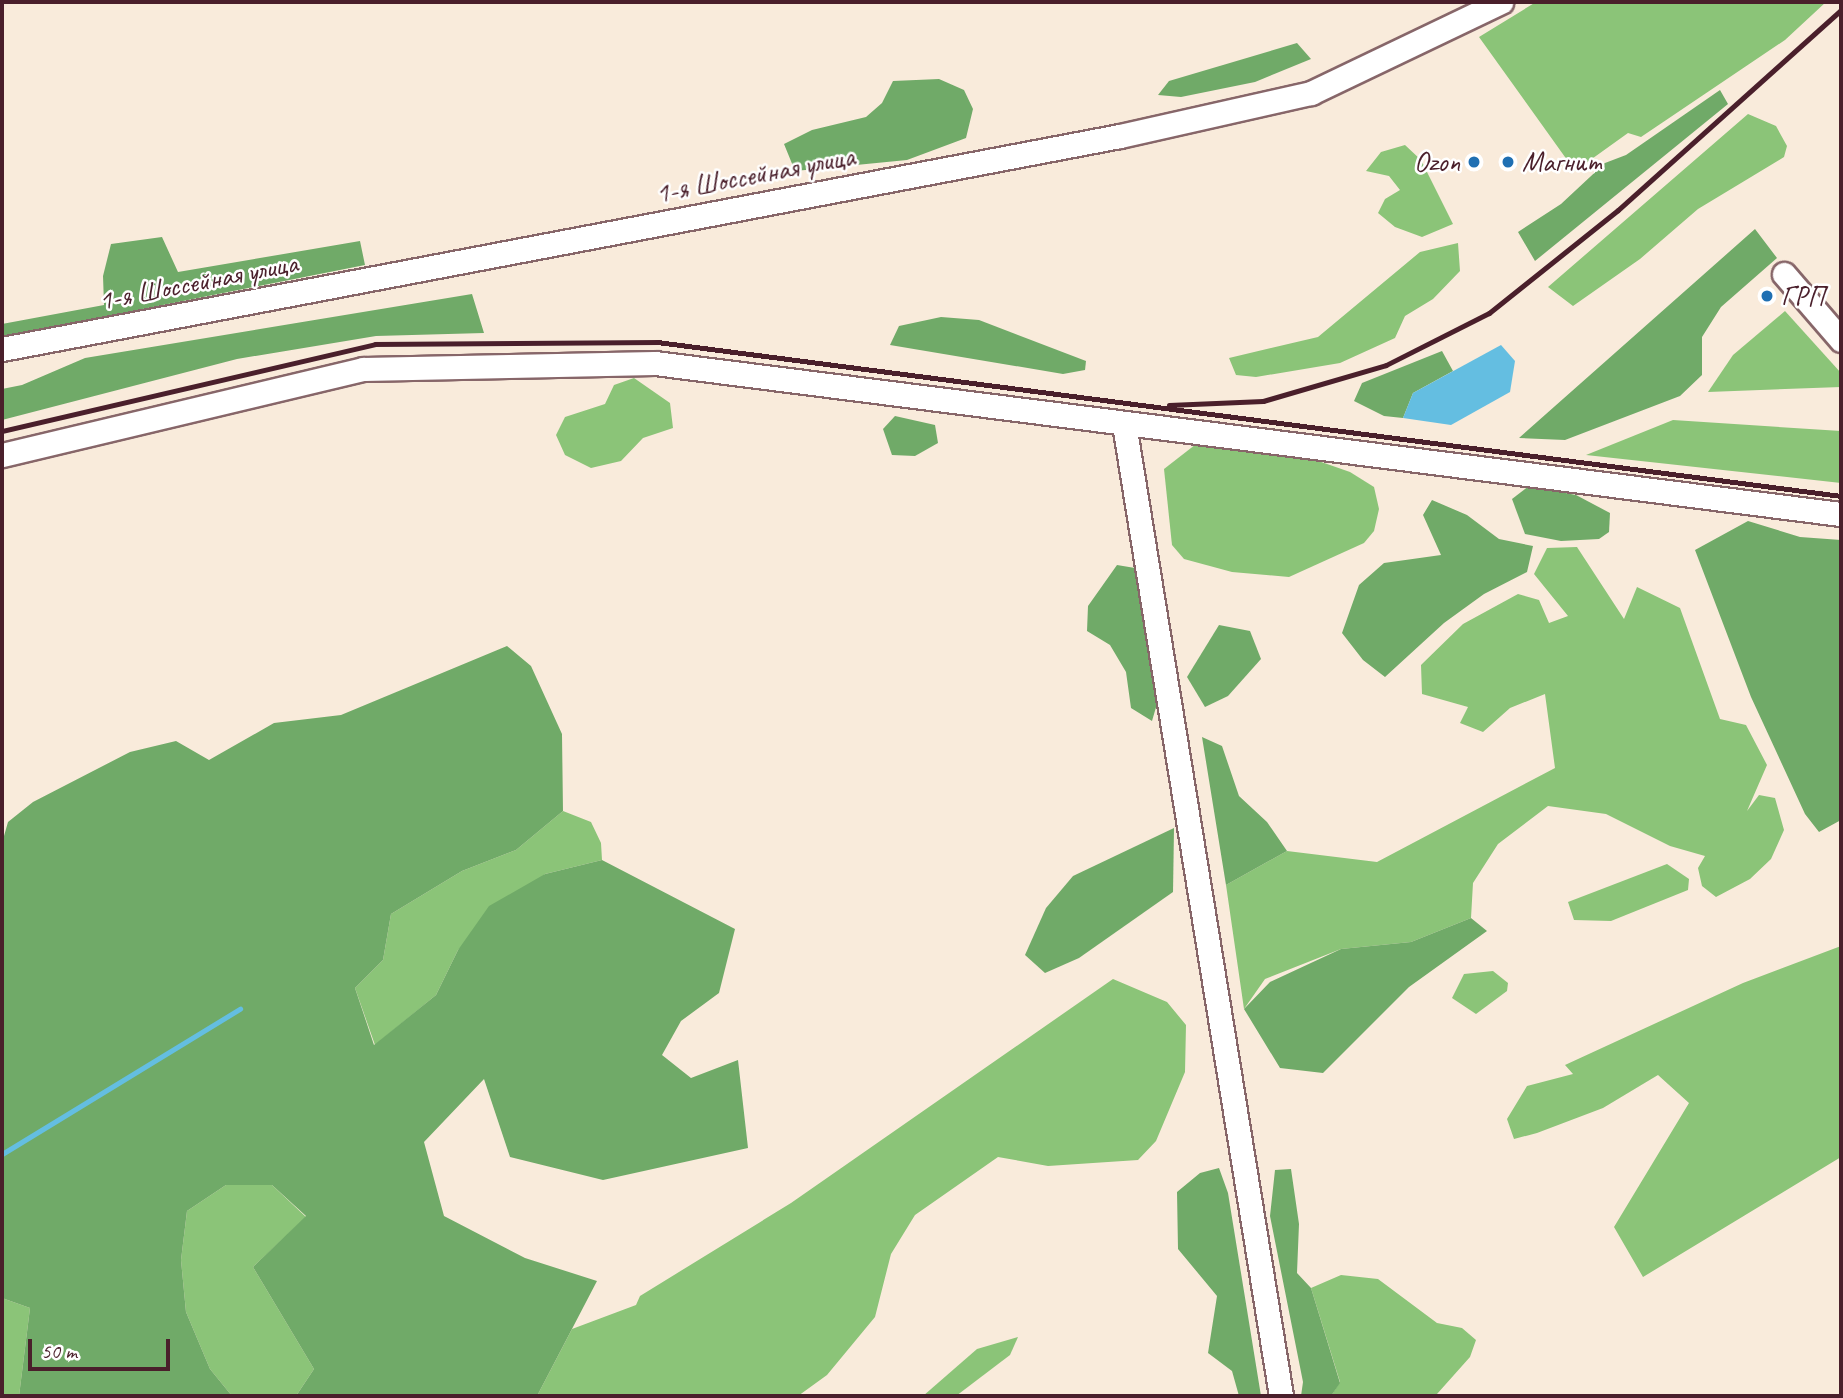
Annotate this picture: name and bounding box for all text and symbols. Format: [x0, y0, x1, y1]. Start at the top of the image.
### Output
street label: 1-я Шоссейная улица [651, 139, 859, 211]
place label: Ozon [1414, 145, 1460, 179]
place label: Магнит [1522, 145, 1602, 179]
marker: Ozon [1466, 154, 1482, 170]
marker: Магнит [1500, 154, 1516, 170]
street label: 1-я Шоссейная улица [94, 246, 302, 318]
place label: ГРП [1781, 279, 1824, 313]
marker: ГРП [1759, 288, 1775, 304]
scale bar [32, 1324, 173, 1368]
text: 50 m [41, 1338, 77, 1364]

